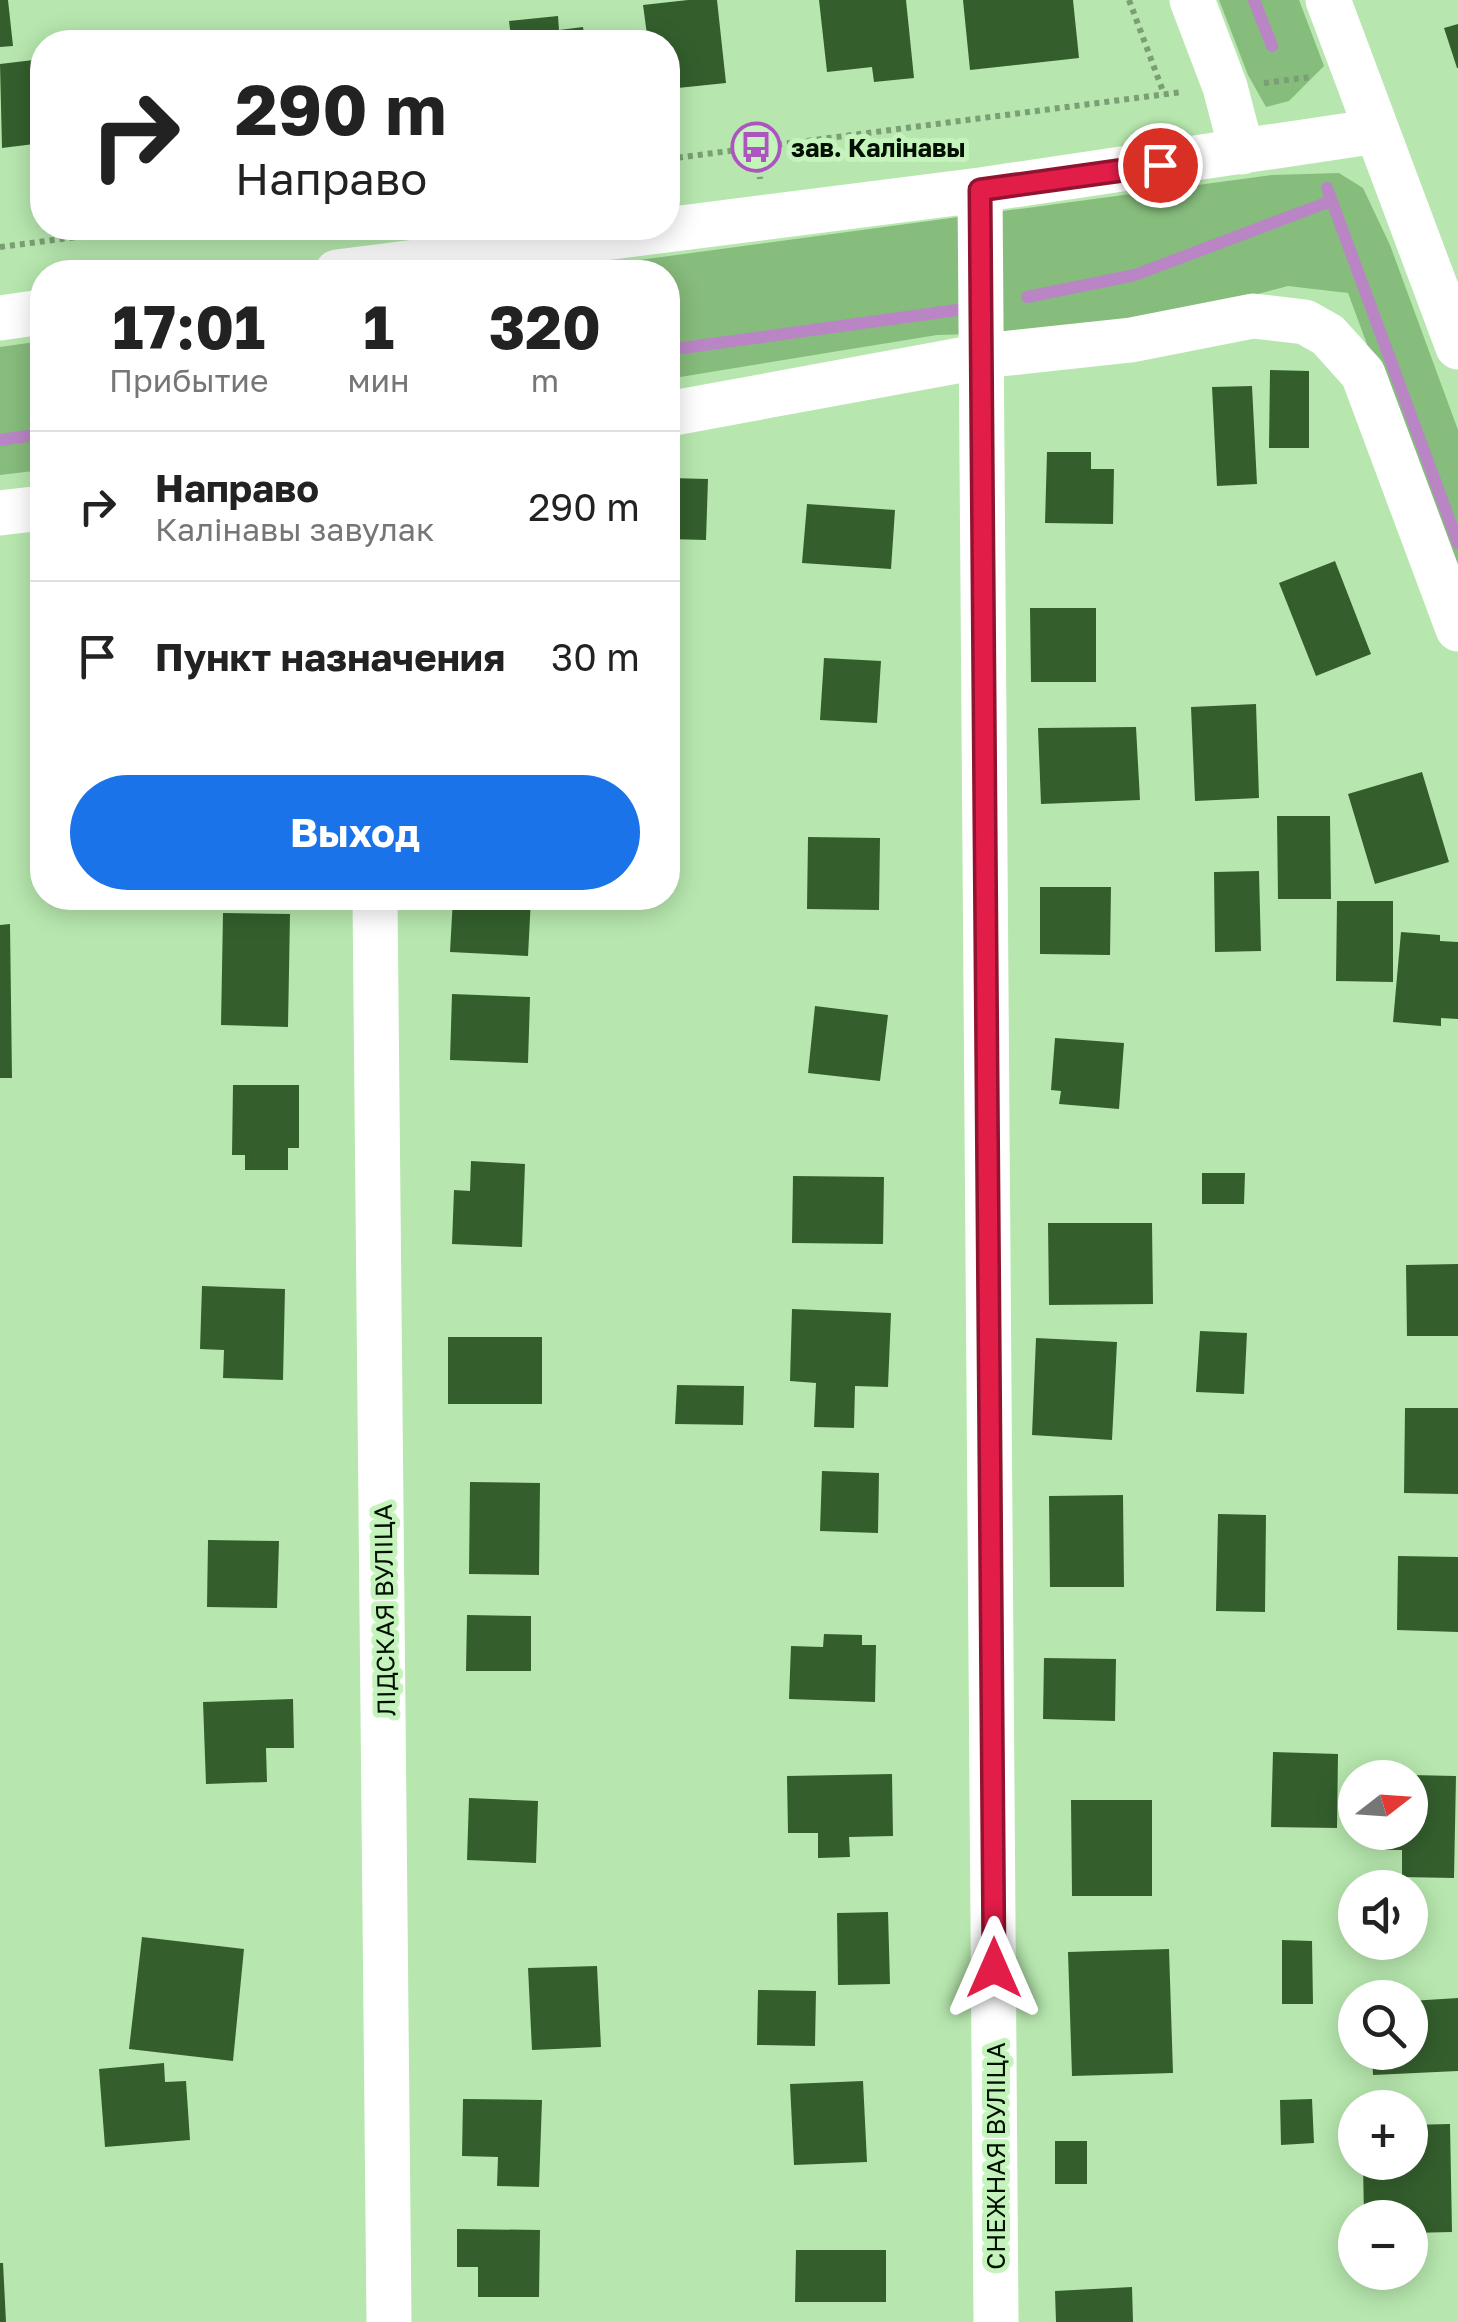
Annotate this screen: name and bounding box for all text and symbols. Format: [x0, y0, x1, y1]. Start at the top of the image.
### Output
text: 290 m [235, 66, 446, 150]
icon: right [70, 70, 200, 200]
bus stop icon: зав. Калінавы [730, 121, 782, 173]
pin [1118, 123, 1203, 208]
place label: зав. Калінавы [791, 132, 966, 163]
icon: arrive [1133, 138, 1188, 193]
text: Направо [235, 151, 427, 205]
text: 17:01 [112, 290, 265, 362]
text: 1 [363, 290, 394, 362]
text: 320 [489, 290, 601, 362]
text: Прибытие [109, 361, 268, 399]
text: мин [348, 361, 410, 399]
text: m [531, 361, 559, 399]
text: Направо [155, 465, 319, 510]
icon: right [70, 479, 125, 534]
text: 290 m [528, 484, 640, 529]
text: Калінавы завулак [155, 510, 434, 548]
icon: arrive [70, 629, 125, 684]
text: Пункт назначения [155, 634, 505, 679]
text: 30 m [551, 634, 640, 679]
button: Выход [70, 775, 640, 890]
street label: ЛІДСКАЯ ВУЛІЦА [367, 1503, 401, 1716]
north arrow [1338, 1760, 1428, 1850]
map controls [1338, 1760, 1428, 2290]
button: sound [1338, 1870, 1428, 1960]
position arrow [942, 1916, 1046, 2020]
button: search [1338, 1980, 1428, 2070]
street label: СНЕЖНАЯ ВУЛІЦА [980, 2042, 1011, 2270]
button: + [1338, 2090, 1428, 2180]
button: − [1338, 2200, 1428, 2290]

